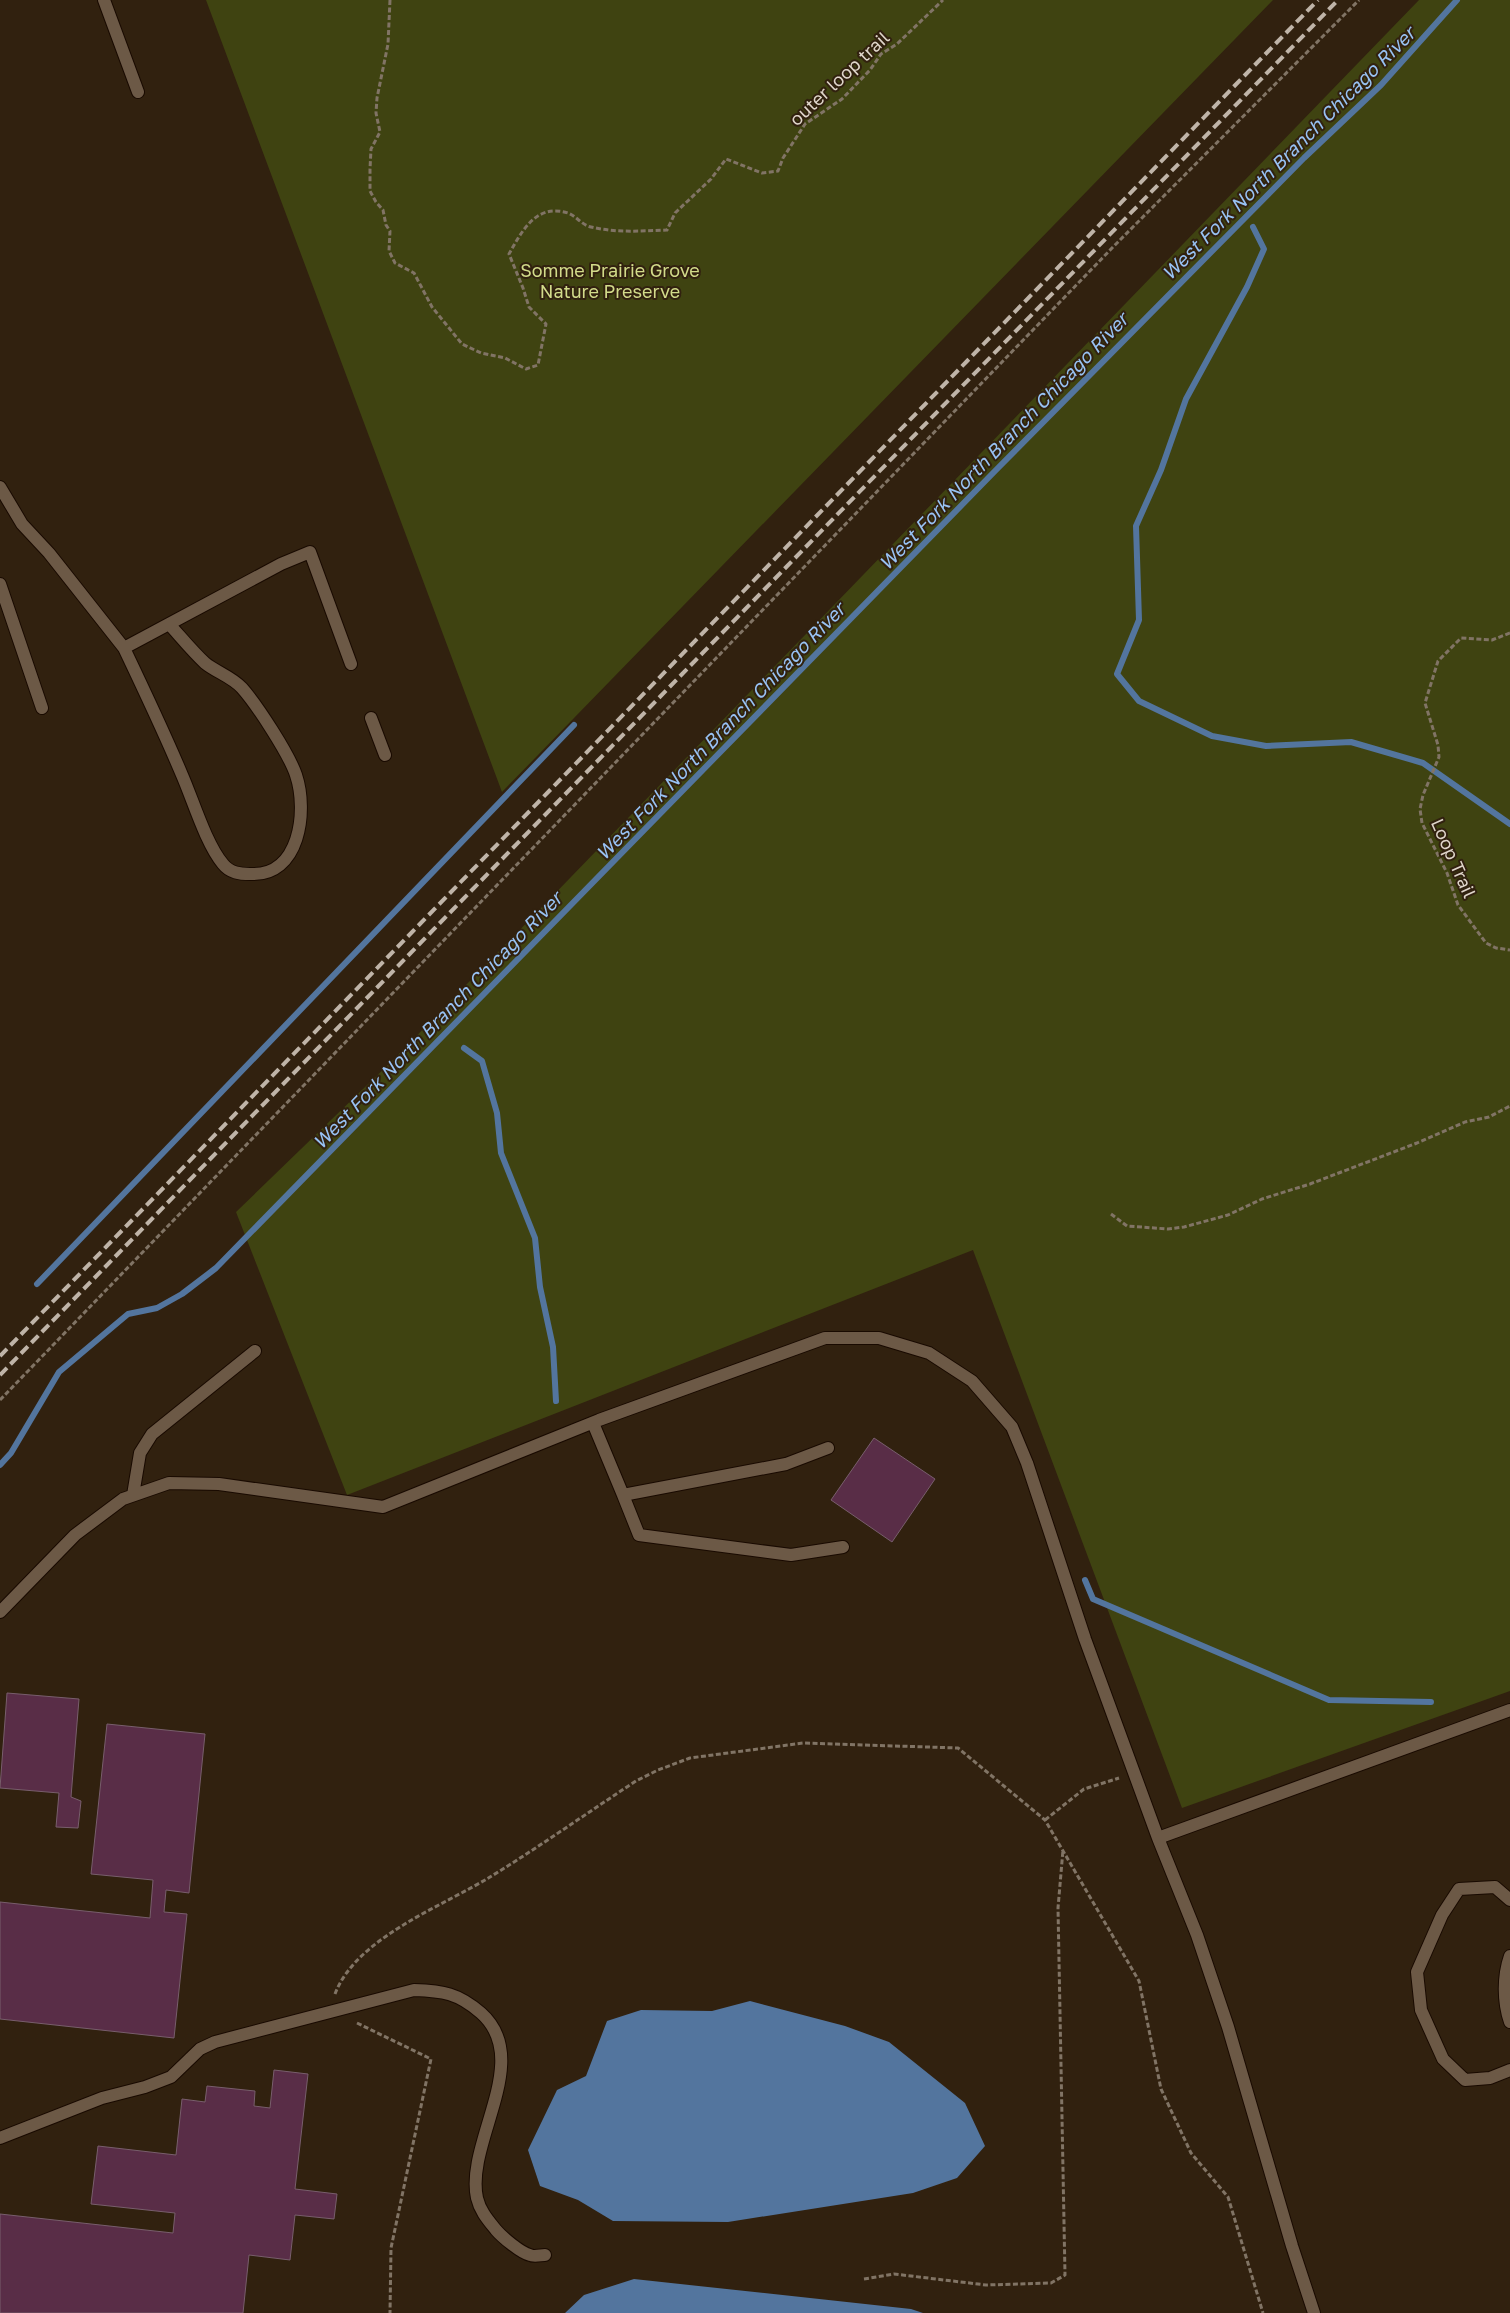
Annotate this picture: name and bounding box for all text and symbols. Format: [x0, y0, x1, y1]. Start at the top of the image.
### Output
water label: West Fork North Branch Chicago River [1157, 20, 1421, 284]
street label: outer loop trail [785, 26, 894, 130]
park label: Somme Prairie Grove Nature Preserve [520, 259, 700, 302]
water label: West Fork North Branch Chicago River [874, 306, 1134, 574]
water label: West Fork North Branch Chicago River [591, 596, 851, 864]
street label: Loop Trail [1427, 815, 1481, 901]
water label: West Fork North Branch Chicago River [308, 885, 568, 1153]

